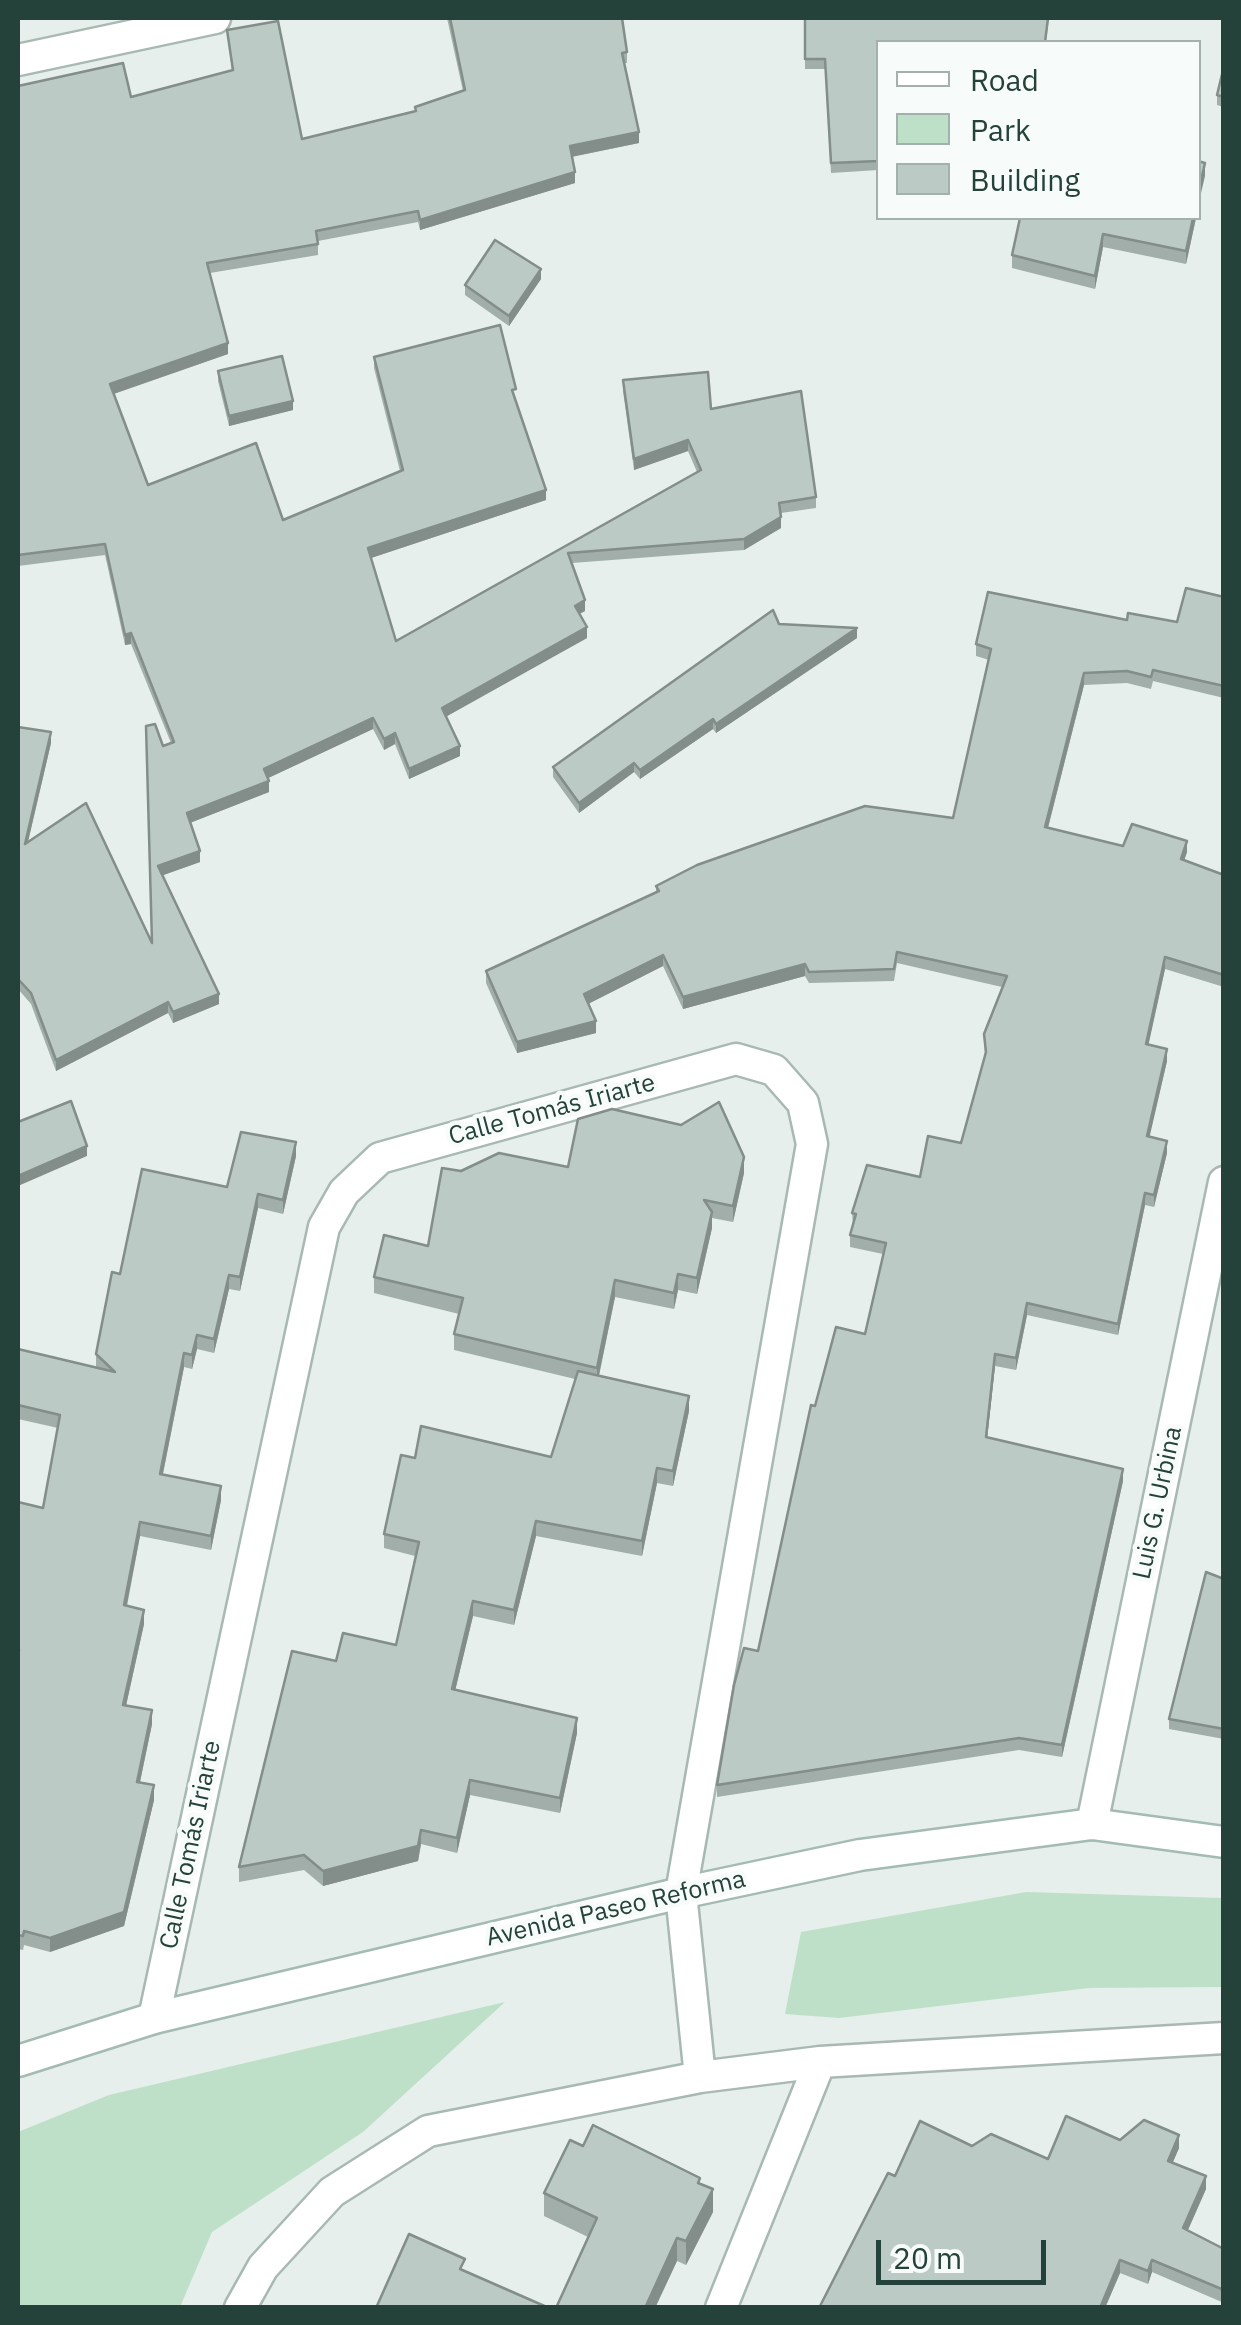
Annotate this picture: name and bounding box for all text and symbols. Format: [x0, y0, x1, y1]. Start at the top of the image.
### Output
legend [876, 40, 1201, 220]
text: Road [970, 60, 1039, 99]
text: Park [970, 110, 1031, 149]
text: Building [970, 160, 1080, 199]
street label: Calle Tomás Iriarte [446, 1068, 658, 1152]
street label: Luis G. Urbina [1127, 1424, 1189, 1582]
street label: Calle Tomás Iriarte [154, 1738, 228, 1952]
street label: Avenida Paseo Reforma [483, 1865, 749, 1953]
scale bar [881, 2220, 1051, 2282]
text: 20 m [893, 2238, 962, 2277]

